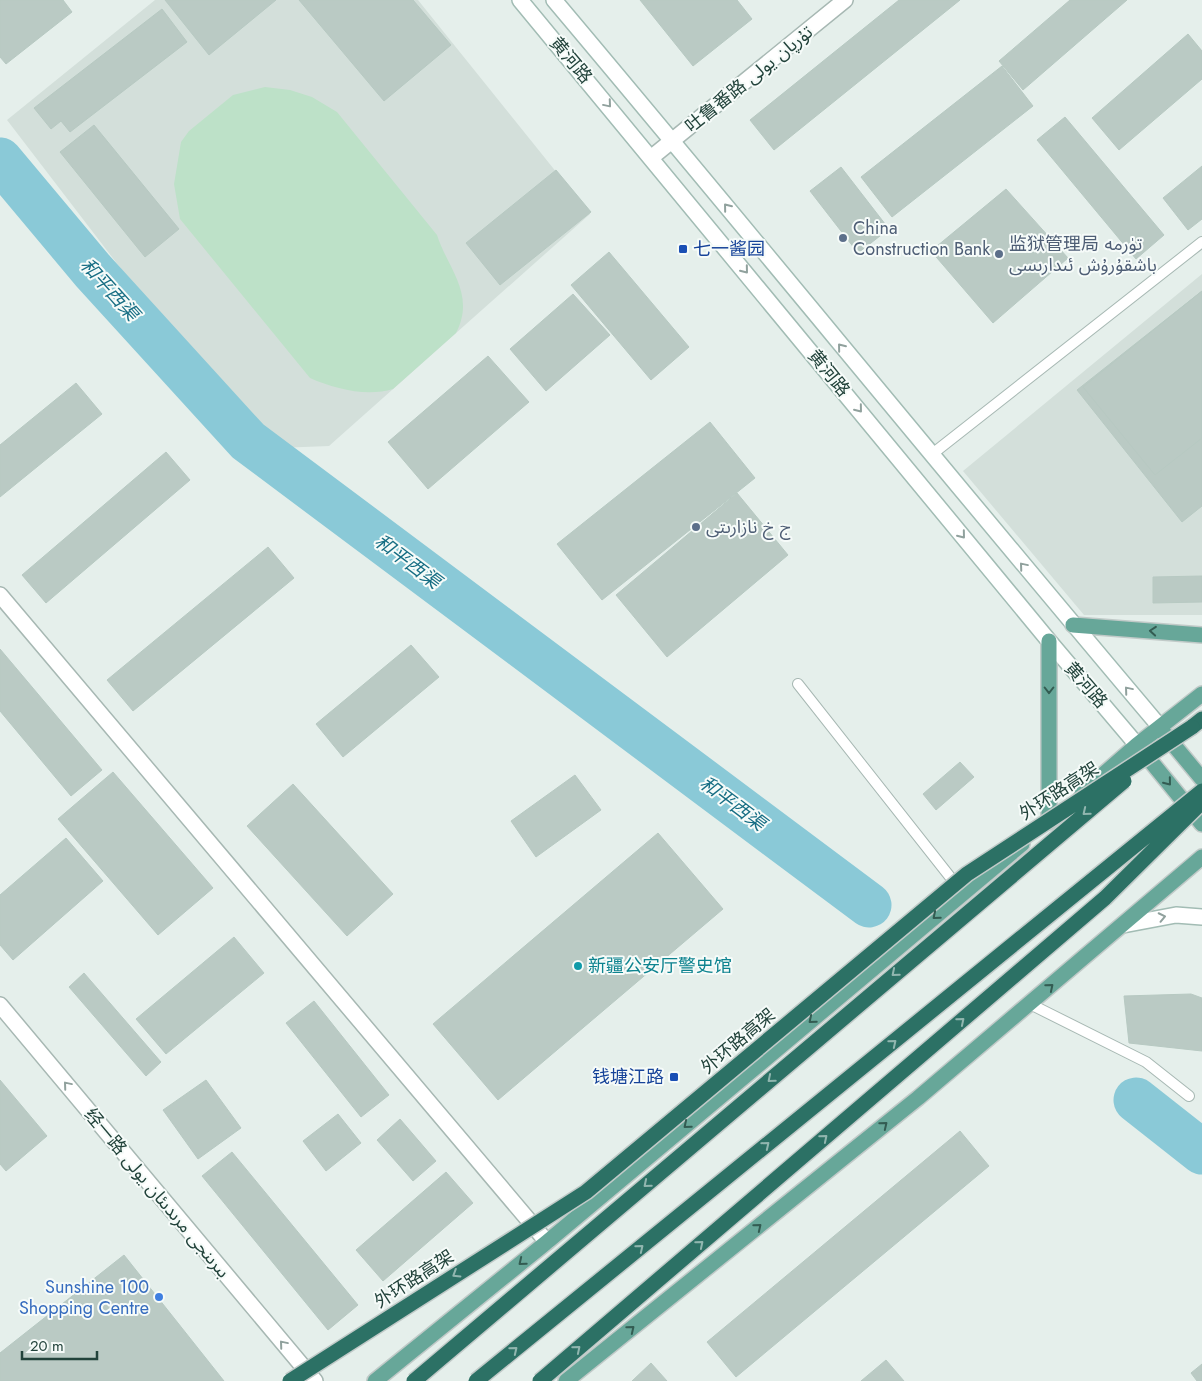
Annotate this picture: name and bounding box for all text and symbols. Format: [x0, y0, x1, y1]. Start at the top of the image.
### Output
street label: 吐鲁番路 تۇرپان يولى [680, 19, 818, 139]
street label: 黄河路 [544, 31, 598, 89]
one-way arrow [602, 99, 611, 108]
one-way arrow [724, 204, 733, 213]
place label: China Construction Bank [853, 215, 990, 262]
place label: 监狱管理局 تۈرمە باشقۇرۇش ئىدارىسى [1009, 231, 1157, 278]
marker: China Construction Bank [837, 232, 849, 244]
place label: 七一酱园 [693, 236, 765, 262]
marker: 七一酱园 [677, 243, 689, 255]
marker: 监狱管理局 تۈرمە باشقۇرۇش ئىدارىسى [993, 248, 1005, 260]
water label: 和平西渠 [74, 252, 147, 329]
one-way arrow [739, 265, 748, 274]
one-way arrow [838, 343, 847, 352]
street label: 黄河路 [802, 344, 856, 402]
one-way arrow [853, 404, 862, 413]
place label: ج خ نازارىتى [706, 514, 791, 540]
marker: ج خ نازارىتى [690, 521, 702, 533]
water label: 和平西渠 [369, 528, 449, 597]
one-way arrow [956, 529, 964, 538]
one-way arrow [1021, 563, 1029, 572]
one-way arrow [1149, 626, 1157, 637]
street label: 黄河路 [1058, 656, 1114, 714]
one-way arrow [1044, 686, 1054, 694]
one-way arrow [1125, 687, 1134, 696]
street label: 外环路高架 [1014, 756, 1104, 826]
water label: 和平西渠 [694, 770, 774, 839]
one-way arrow [1162, 777, 1171, 786]
one-way arrow [1082, 807, 1091, 816]
one-way arrow [933, 910, 942, 919]
one-way arrow [1158, 913, 1167, 923]
place label: 新疆公安厅警史馆 [588, 953, 732, 979]
marker: 新疆公安厅警史馆 [572, 960, 584, 972]
one-way arrow [891, 968, 900, 977]
one-way arrow [1044, 984, 1053, 993]
street label: 外环路高架 [695, 1002, 781, 1080]
one-way arrow [808, 1015, 817, 1024]
one-way arrow [955, 1018, 964, 1027]
one-way arrow [887, 1039, 896, 1048]
place label: 钱塘江路 [592, 1064, 664, 1090]
marker: 钱塘江路 [668, 1071, 680, 1083]
one-way arrow [767, 1073, 776, 1082]
one-way arrow [64, 1082, 72, 1091]
street label: 经一路 بىرىنجى مرىدىئان يولى [78, 1103, 236, 1283]
one-way arrow [684, 1119, 693, 1127]
one-way arrow [879, 1122, 888, 1131]
one-way arrow [818, 1135, 827, 1144]
one-way arrow [761, 1142, 770, 1151]
one-way arrow [643, 1178, 652, 1187]
one-way arrow [752, 1224, 761, 1232]
one-way arrow [695, 1241, 704, 1250]
street label: 外环路高架 [369, 1244, 459, 1314]
one-way arrow [634, 1245, 643, 1253]
one-way arrow [519, 1257, 528, 1265]
one-way arrow [452, 1268, 461, 1278]
place label: Sunshine 100 Shopping Centre [19, 1274, 149, 1321]
marker: Sunshine 100 Shopping Centre [153, 1291, 165, 1303]
one-way arrow [625, 1326, 634, 1334]
scale bar [22, 1328, 98, 1360]
text: 20 m [30, 1335, 64, 1357]
one-way arrow [280, 1340, 289, 1349]
one-way arrow [571, 1346, 580, 1355]
one-way arrow [508, 1348, 517, 1356]

